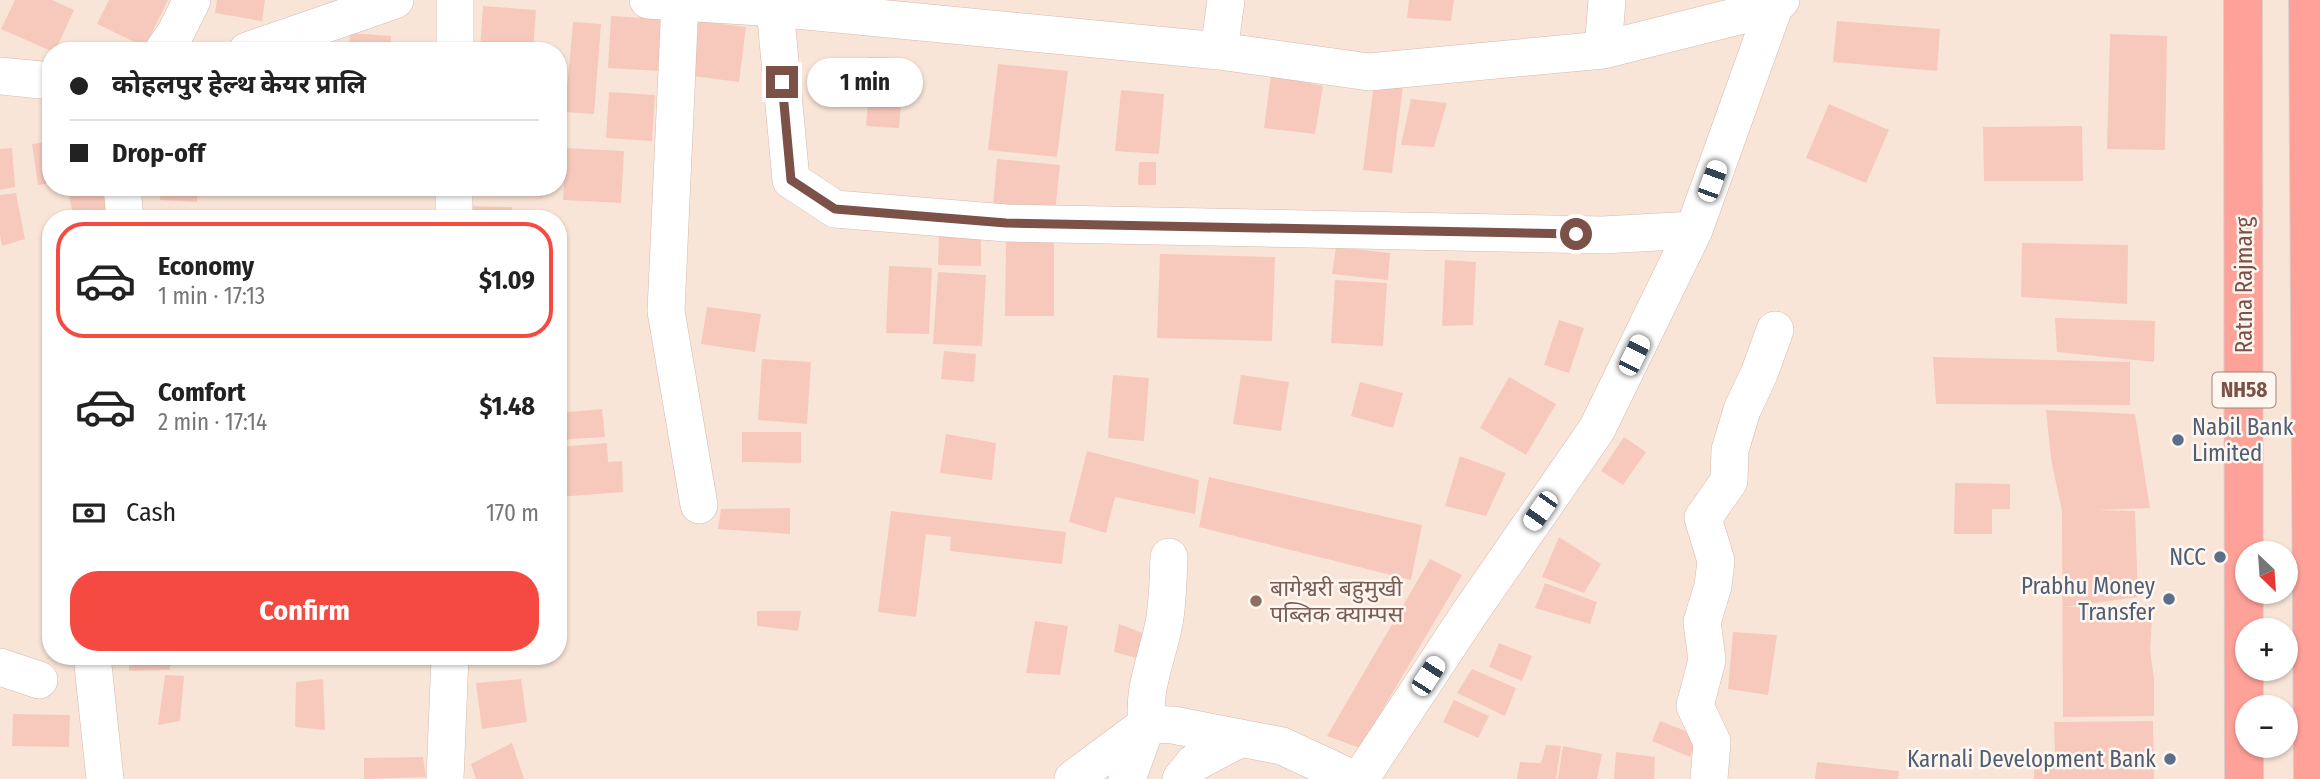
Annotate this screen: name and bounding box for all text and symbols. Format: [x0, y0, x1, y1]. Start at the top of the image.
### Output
callout: 1 min [806, 57, 922, 106]
route end [766, 66, 798, 98]
text: 1 min [840, 68, 890, 96]
text: कोहलपुर हेल्थ केयर प्रालि [112, 69, 366, 100]
text: Drop-off [112, 138, 205, 169]
car [1695, 158, 1730, 204]
street label: Ratna Rajmarg [2230, 217, 2258, 353]
route start [1560, 218, 1592, 250]
icon: car [74, 249, 137, 312]
text: Economy [158, 251, 254, 282]
text: $1.09 [479, 265, 535, 296]
text: 1 min · 17:13 [158, 282, 265, 310]
car [1616, 332, 1653, 378]
road number: NH58 [2212, 372, 2276, 408]
icon: car [74, 375, 137, 438]
text: Comfort [158, 377, 246, 408]
text: $1.48 [480, 391, 535, 422]
text: 2 min · 17:14 [158, 408, 267, 436]
place label: Nabil Bank Limited [2192, 413, 2294, 467]
marker: Nabil Bank Limited [2170, 432, 2186, 448]
car [1520, 488, 1561, 534]
icon: cash [70, 494, 108, 532]
text: Cash [126, 497, 176, 528]
text: 170 m [486, 499, 539, 527]
north arrow [2235, 541, 2298, 604]
map controls [2235, 541, 2298, 758]
place label: NCC [2169, 543, 2206, 571]
marker: NCC [2212, 549, 2228, 565]
button: Confirm [70, 571, 539, 651]
place label: Prabhu Money Transfer [2021, 572, 2156, 626]
place label: बागेश्वरी बहुमुखी पब्लिक क्याम्पस [1270, 574, 1404, 628]
marker: Prabhu Money Transfer [2161, 591, 2177, 607]
marker: बागेश्वरी बहुमुखी पब्लिक क्याम्पस [1248, 593, 1264, 609]
button: + [2235, 618, 2298, 681]
car [1408, 653, 1449, 699]
button: − [2235, 695, 2298, 758]
place label: Karnali Development Bank [1907, 745, 2156, 773]
marker: Karnali Development Bank [2162, 751, 2178, 767]

